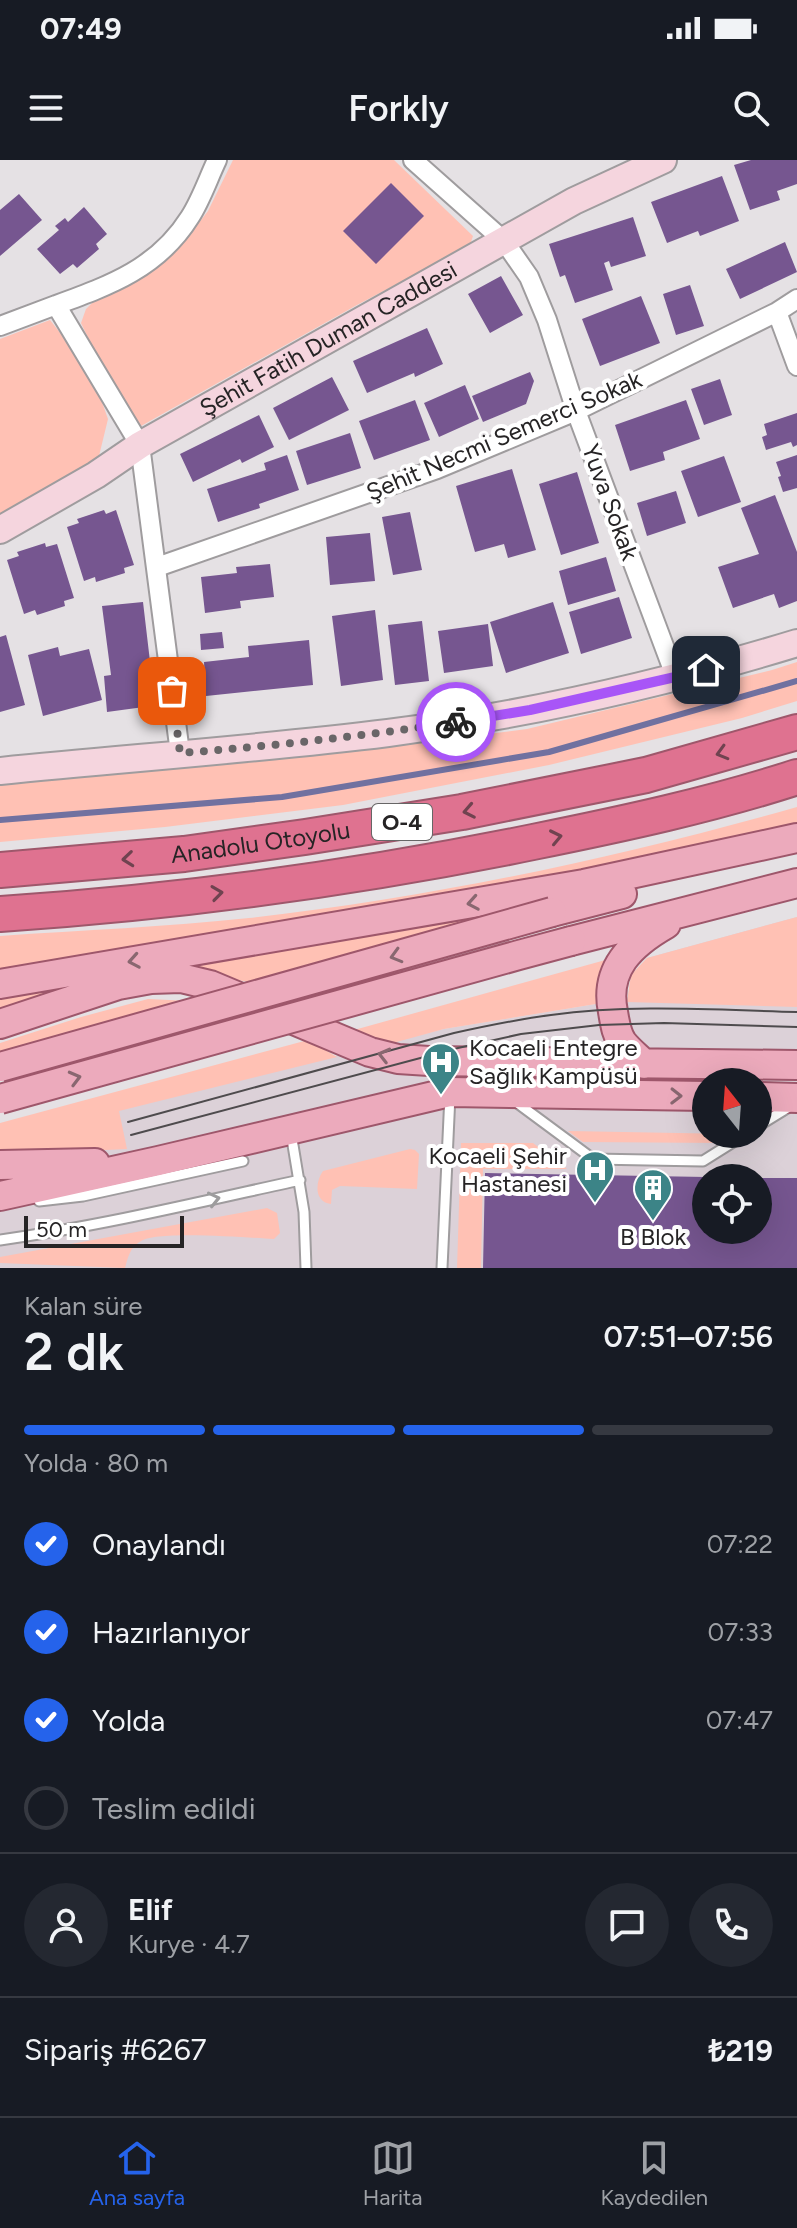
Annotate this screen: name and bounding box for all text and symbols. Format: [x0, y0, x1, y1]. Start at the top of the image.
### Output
text: 07:49 [40, 10, 122, 47]
icon: menu [24, 86, 68, 130]
icon: search [729, 86, 773, 130]
text: Forkly [348, 87, 449, 130]
street label: Şehit Fatih Duman Caddesi [194, 255, 462, 422]
street label: Şehit Necmi Semerci Sokak [362, 364, 646, 507]
street label: Yuva Sokak [576, 440, 645, 564]
pin [672, 636, 740, 704]
icon: home [684, 648, 728, 692]
pin [138, 657, 206, 725]
icon: bag [150, 669, 194, 713]
courier [416, 682, 496, 762]
icon: bike [434, 700, 478, 744]
one-way arrow [716, 744, 729, 760]
one-way arrow [462, 801, 475, 818]
road number: O-4 [372, 804, 432, 840]
street label: Anadolu Otoyolu [170, 815, 352, 869]
one-way arrow [549, 829, 563, 846]
one-way arrow [121, 850, 134, 867]
one-way arrow [211, 885, 224, 902]
one-way arrow [467, 894, 480, 911]
one-way arrow [389, 947, 403, 963]
one-way arrow [128, 952, 141, 969]
place label: Kocaeli Entegre Sağlık Kampüsü [469, 1033, 638, 1090]
hospital icon: Kocaeli Entegre Sağlık Kampüsü [420, 1041, 462, 1096]
one-way arrow [377, 1048, 391, 1065]
north arrow [692, 1068, 772, 1148]
map controls [692, 1068, 772, 1244]
one-way arrow [68, 1071, 82, 1088]
one-way arrow [670, 1087, 683, 1105]
place label: Kocaeli Şehir Hastanesi [429, 1141, 567, 1198]
hospital icon: Kocaeli Şehir Hastanesi [574, 1149, 616, 1204]
button: locate [692, 1164, 772, 1244]
building icon: B Blok [632, 1167, 674, 1222]
one-way arrow [207, 1191, 220, 1208]
scale bar [24, 1212, 184, 1248]
text: 50 m [36, 1216, 87, 1243]
place label: B Blok [620, 1222, 686, 1251]
text: Kalan süre [24, 1290, 142, 1322]
text: 07:51–07:56 [604, 1318, 773, 1355]
text: 2 dk [24, 1321, 124, 1383]
text: Yolda · 80 m [24, 1447, 168, 1479]
icon: check [24, 1522, 68, 1566]
text: Onaylandı [92, 1526, 226, 1563]
text: 07:22 [707, 1528, 773, 1560]
icon: check [24, 1610, 68, 1654]
text: Hazırlanıyor [92, 1614, 250, 1651]
text: 07:33 [708, 1616, 773, 1648]
icon: check [24, 1698, 68, 1742]
text: Yolda [92, 1702, 165, 1739]
text: 07:47 [706, 1704, 773, 1736]
text: Teslim edildi [92, 1790, 256, 1827]
button: person [24, 1883, 108, 1967]
button: chat [585, 1883, 669, 1967]
button: phone [689, 1883, 773, 1967]
text: Elif [128, 1891, 173, 1928]
text: Kurye · 4.7 [128, 1928, 250, 1960]
text: Sipariş #6267 [24, 2031, 207, 2068]
text: ₺219 [708, 2032, 773, 2069]
tab: Ana sayfa [89, 2136, 185, 2211]
tab: Harita [363, 2136, 423, 2211]
tab: Kaydedilen [600, 2136, 708, 2211]

